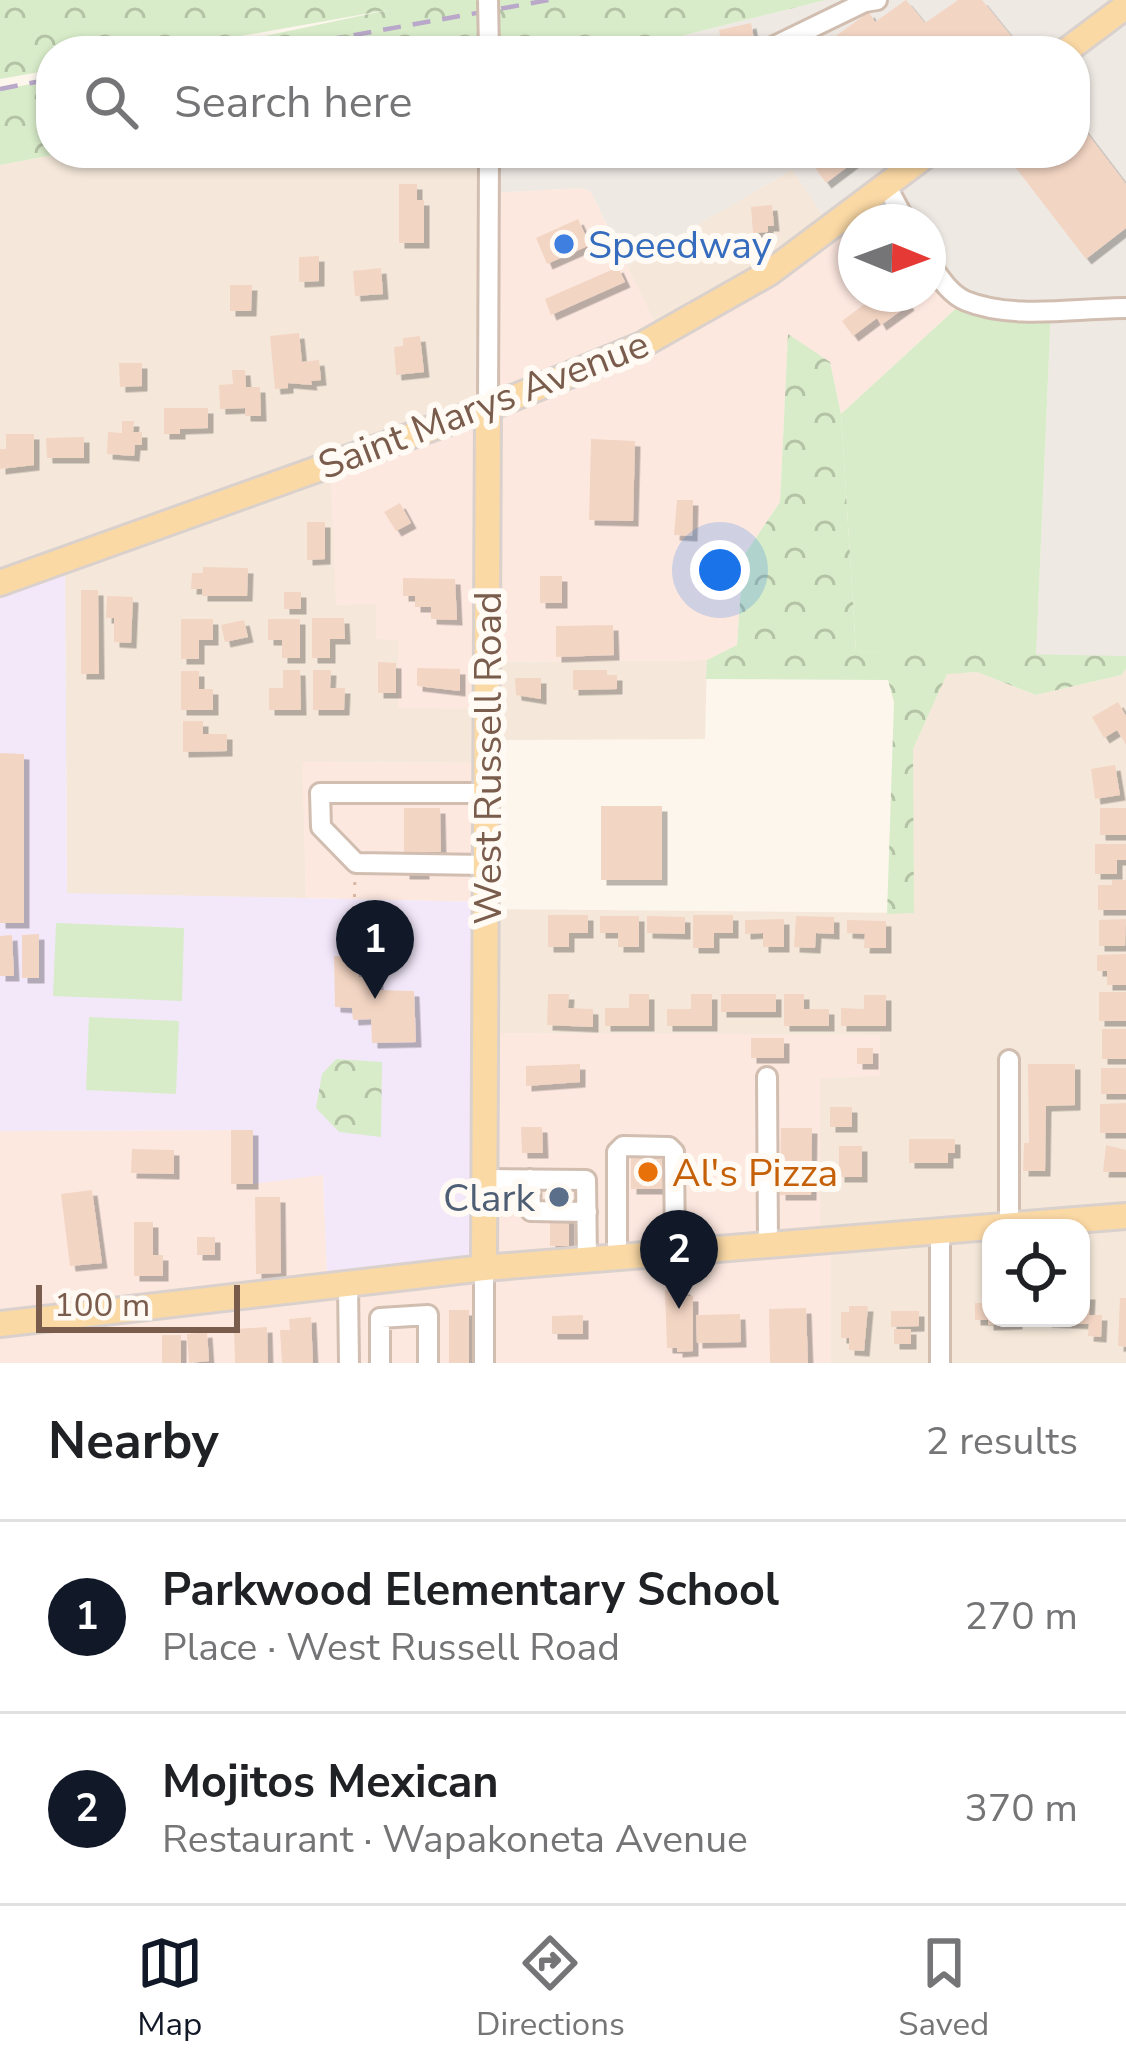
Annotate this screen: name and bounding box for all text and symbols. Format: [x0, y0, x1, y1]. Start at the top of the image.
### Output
search box [36, 36, 1090, 168]
icon: search [78, 69, 144, 135]
text: Search here [174, 72, 413, 133]
north arrow [838, 204, 946, 312]
place label: Speedway [588, 219, 772, 272]
marker: Speedway [551, 231, 577, 257]
street label: Saint Marys Avenue [311, 318, 656, 493]
your location [690, 540, 750, 600]
street label: West Russell Road [462, 591, 515, 925]
pin: 1 [336, 900, 414, 999]
place label: Al's Pizza [672, 1147, 838, 1200]
marker: Al's Pizza [635, 1159, 661, 1185]
place label: Clark [443, 1172, 535, 1225]
marker: Clark [546, 1184, 572, 1210]
pin: 2 [640, 1210, 718, 1309]
map controls [982, 1219, 1090, 1327]
button: locate [982, 1219, 1090, 1327]
scale bar [36, 1279, 240, 1332]
text: 100 m [54, 1283, 150, 1328]
text: Nearby [48, 1406, 219, 1476]
text: 2 results [926, 1415, 1078, 1468]
text: Parkwood Elementary School [162, 1560, 779, 1621]
text: 1 [75, 1590, 99, 1643]
text: 270 m [964, 1590, 1078, 1643]
text: Place · West Russell Road [162, 1621, 620, 1674]
text: Mojitos Mexican [162, 1752, 499, 1813]
text: 2 [75, 1782, 99, 1835]
text: 370 m [964, 1782, 1078, 1835]
text: Restaurant · Wapakoneta Avenue [162, 1813, 748, 1866]
tab: Map [137, 1930, 203, 2047]
tab: Directions [476, 1930, 625, 2047]
tab: Saved [898, 1930, 989, 2047]

